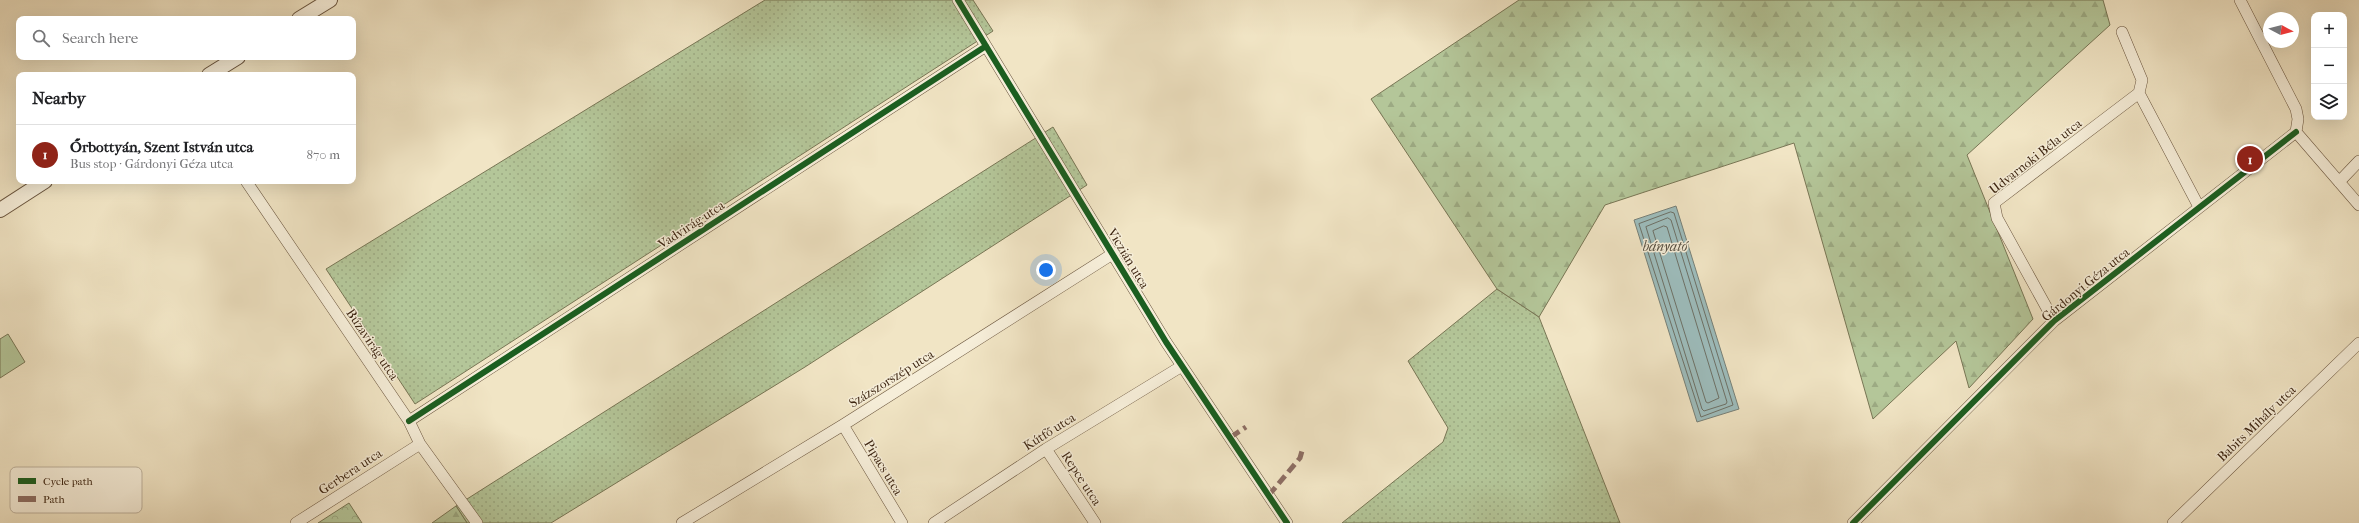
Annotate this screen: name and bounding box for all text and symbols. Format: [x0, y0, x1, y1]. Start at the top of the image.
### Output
north arrow [2263, 12, 2299, 48]
map controls [2311, 12, 2347, 120]
button: + [2311, 12, 2347, 48]
search box [16, 16, 356, 60]
icon: search [30, 27, 52, 49]
text: Search here [62, 29, 138, 47]
button: − [2311, 48, 2347, 84]
button: layers [2311, 84, 2347, 120]
text: Nearby [32, 88, 86, 108]
street label: Udvarnoki Béla utca [1986, 115, 2085, 197]
text: Őrbottyán, Szent István utca [70, 138, 253, 156]
pin: 1 [2237, 144, 2263, 174]
text: 1 [43, 147, 47, 162]
text: 870 m [306, 147, 340, 162]
text: Bus stop · Gárdonyi Géza utca [70, 156, 233, 171]
street label: Vadvirág utca [654, 197, 728, 252]
street label: Viczián utca [1104, 225, 1153, 292]
water label: bányató [1643, 238, 1689, 255]
street label: Gárdonyi Géza utca [2038, 244, 2133, 324]
your location [1036, 260, 1056, 280]
street label: Búzavirág utca [343, 306, 402, 384]
street label: Százszorszép utca [846, 346, 937, 411]
street label: Babits Mihály utca [2214, 382, 2299, 465]
street label: Kútfő utca [1021, 409, 1079, 453]
street label: Pipacs utca [861, 437, 906, 498]
street label: Gerbera utca [316, 445, 386, 497]
street label: Repce utca [1059, 448, 1105, 509]
legend [10, 467, 142, 513]
text: Cycle path [43, 475, 94, 488]
text: Path [43, 493, 66, 506]

